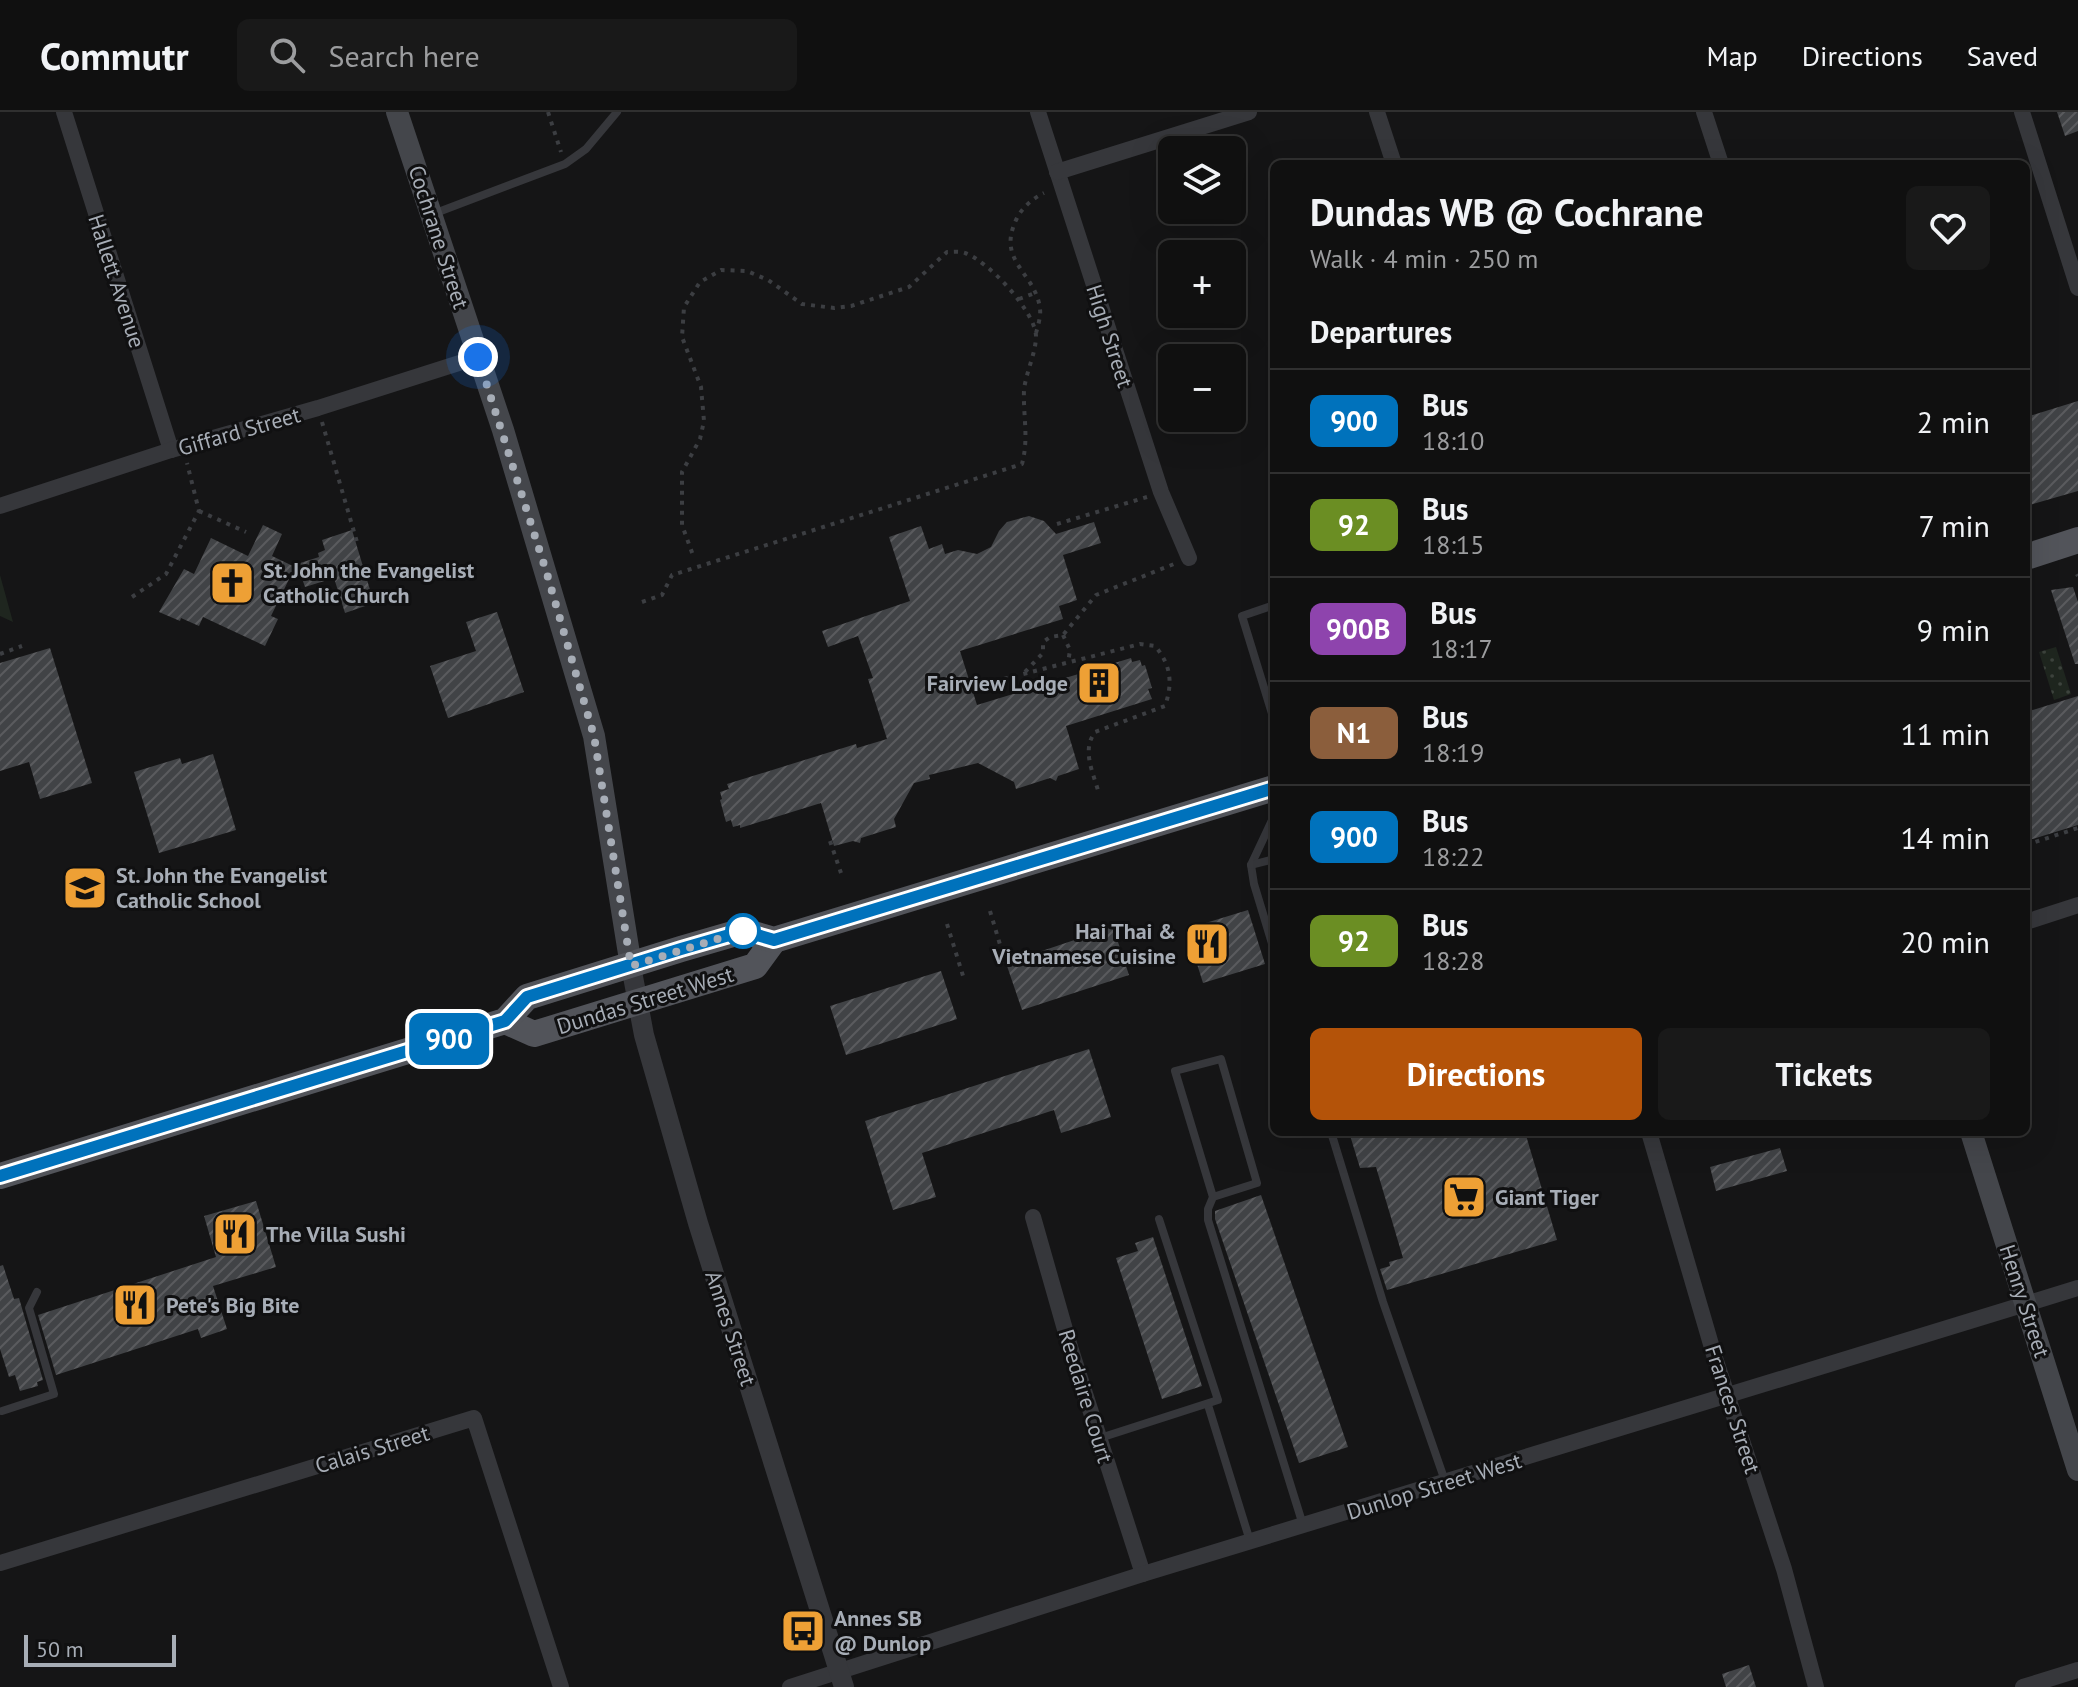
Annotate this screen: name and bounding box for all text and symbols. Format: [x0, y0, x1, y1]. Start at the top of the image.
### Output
search box [237, 19, 797, 91]
text: Commutr [40, 31, 189, 80]
icon: search [265, 33, 309, 77]
text: Search here [329, 36, 480, 75]
text: Map [1707, 37, 1758, 74]
text: Directions [1802, 37, 1923, 74]
text: Saved [1967, 37, 2038, 74]
map controls [1158, 136, 1246, 432]
button: layers [1158, 136, 1246, 224]
street label: Cochrane Street [403, 162, 476, 313]
button: heart [1906, 186, 1990, 270]
text: Dundas WB @ Cochrane [1310, 187, 1704, 236]
street label: Hallett Avenue [82, 211, 152, 351]
button: + [1158, 240, 1246, 328]
text: Walk · 4 min · 250 m [1310, 242, 1538, 275]
street label: High Street [1080, 281, 1140, 392]
text: Departures [1310, 312, 1452, 351]
your location [458, 337, 498, 377]
button: − [1158, 344, 1246, 432]
text: Bus [1422, 385, 1469, 424]
street label: Giffard Street [175, 400, 304, 462]
text: 900 [1330, 402, 1378, 439]
text: 2 min [1917, 402, 1990, 441]
text: 18:10 [1422, 424, 1484, 457]
text: Bus [1422, 489, 1469, 528]
text: 92 [1338, 506, 1370, 543]
text: 7 min [1918, 506, 1990, 545]
text: 18:15 [1422, 528, 1484, 561]
place label: St. John the Evangelist Catholic Church [263, 556, 474, 609]
church icon: St. John the Evangelist Catholic Church [208, 559, 256, 607]
text: Bus [1430, 593, 1477, 632]
text: 900B [1326, 610, 1390, 647]
text: 9 min [1917, 610, 1990, 649]
text: 18:17 [1430, 632, 1493, 665]
building icon: Fairview Lodge [1075, 659, 1123, 707]
place label: Fairview Lodge [927, 669, 1068, 697]
text: Bus [1422, 697, 1469, 736]
text: N1 [1337, 714, 1371, 751]
text: 11 min [1900, 714, 1990, 753]
text: 18:19 [1422, 736, 1484, 769]
text: Bus [1422, 801, 1469, 840]
text: 900 [1330, 818, 1378, 855]
text: 14 min [1900, 818, 1990, 857]
text: 18:22 [1422, 840, 1484, 873]
place label: St. John the Evangelist Catholic School [116, 861, 327, 914]
school or university icon: St. John the Evangelist Catholic School [61, 864, 109, 912]
text: Bus [1422, 905, 1469, 944]
unlabelled marker [726, 914, 760, 948]
place label: Hai Thai & Vietnamese Cuisine [991, 917, 1176, 970]
restaurant icon: Hai Thai & Vietnamese Cuisine [1183, 920, 1231, 968]
text: 92 [1338, 922, 1370, 959]
text: 20 min [1900, 922, 1990, 961]
text: 18:28 [1422, 944, 1484, 977]
street label: Dundas Street West [553, 960, 737, 1040]
line badge: 900 [403, 1013, 495, 1065]
text: 900 [425, 1020, 473, 1057]
button: Directions [1310, 1028, 1642, 1120]
button: Tickets [1658, 1028, 1990, 1120]
supermarket icon: Giant Tiger [1440, 1173, 1488, 1221]
place label: Giant Tiger [1495, 1183, 1599, 1211]
restaurant icon: The Villa Sushi [211, 1210, 259, 1258]
place label: The Villa Sushi [266, 1220, 406, 1248]
street label: Henry Street [1994, 1241, 2057, 1361]
street label: Annes Street [699, 1267, 763, 1390]
restaurant icon: Pete's Big Bite [111, 1281, 159, 1329]
place label: Pete's Big Bite [166, 1291, 299, 1319]
street label: Reedaire Court [1052, 1326, 1120, 1467]
street label: Frances Street [1699, 1341, 1767, 1477]
street label: Calais Street [312, 1418, 433, 1480]
street label: Dunlop Street West [1343, 1446, 1525, 1526]
place label: Annes SB @ Dunlop [834, 1604, 931, 1657]
bus stop icon: Annes SB @ Dunlop [779, 1607, 827, 1655]
scale bar [24, 1631, 176, 1667]
text: 50 m [36, 1635, 84, 1663]

